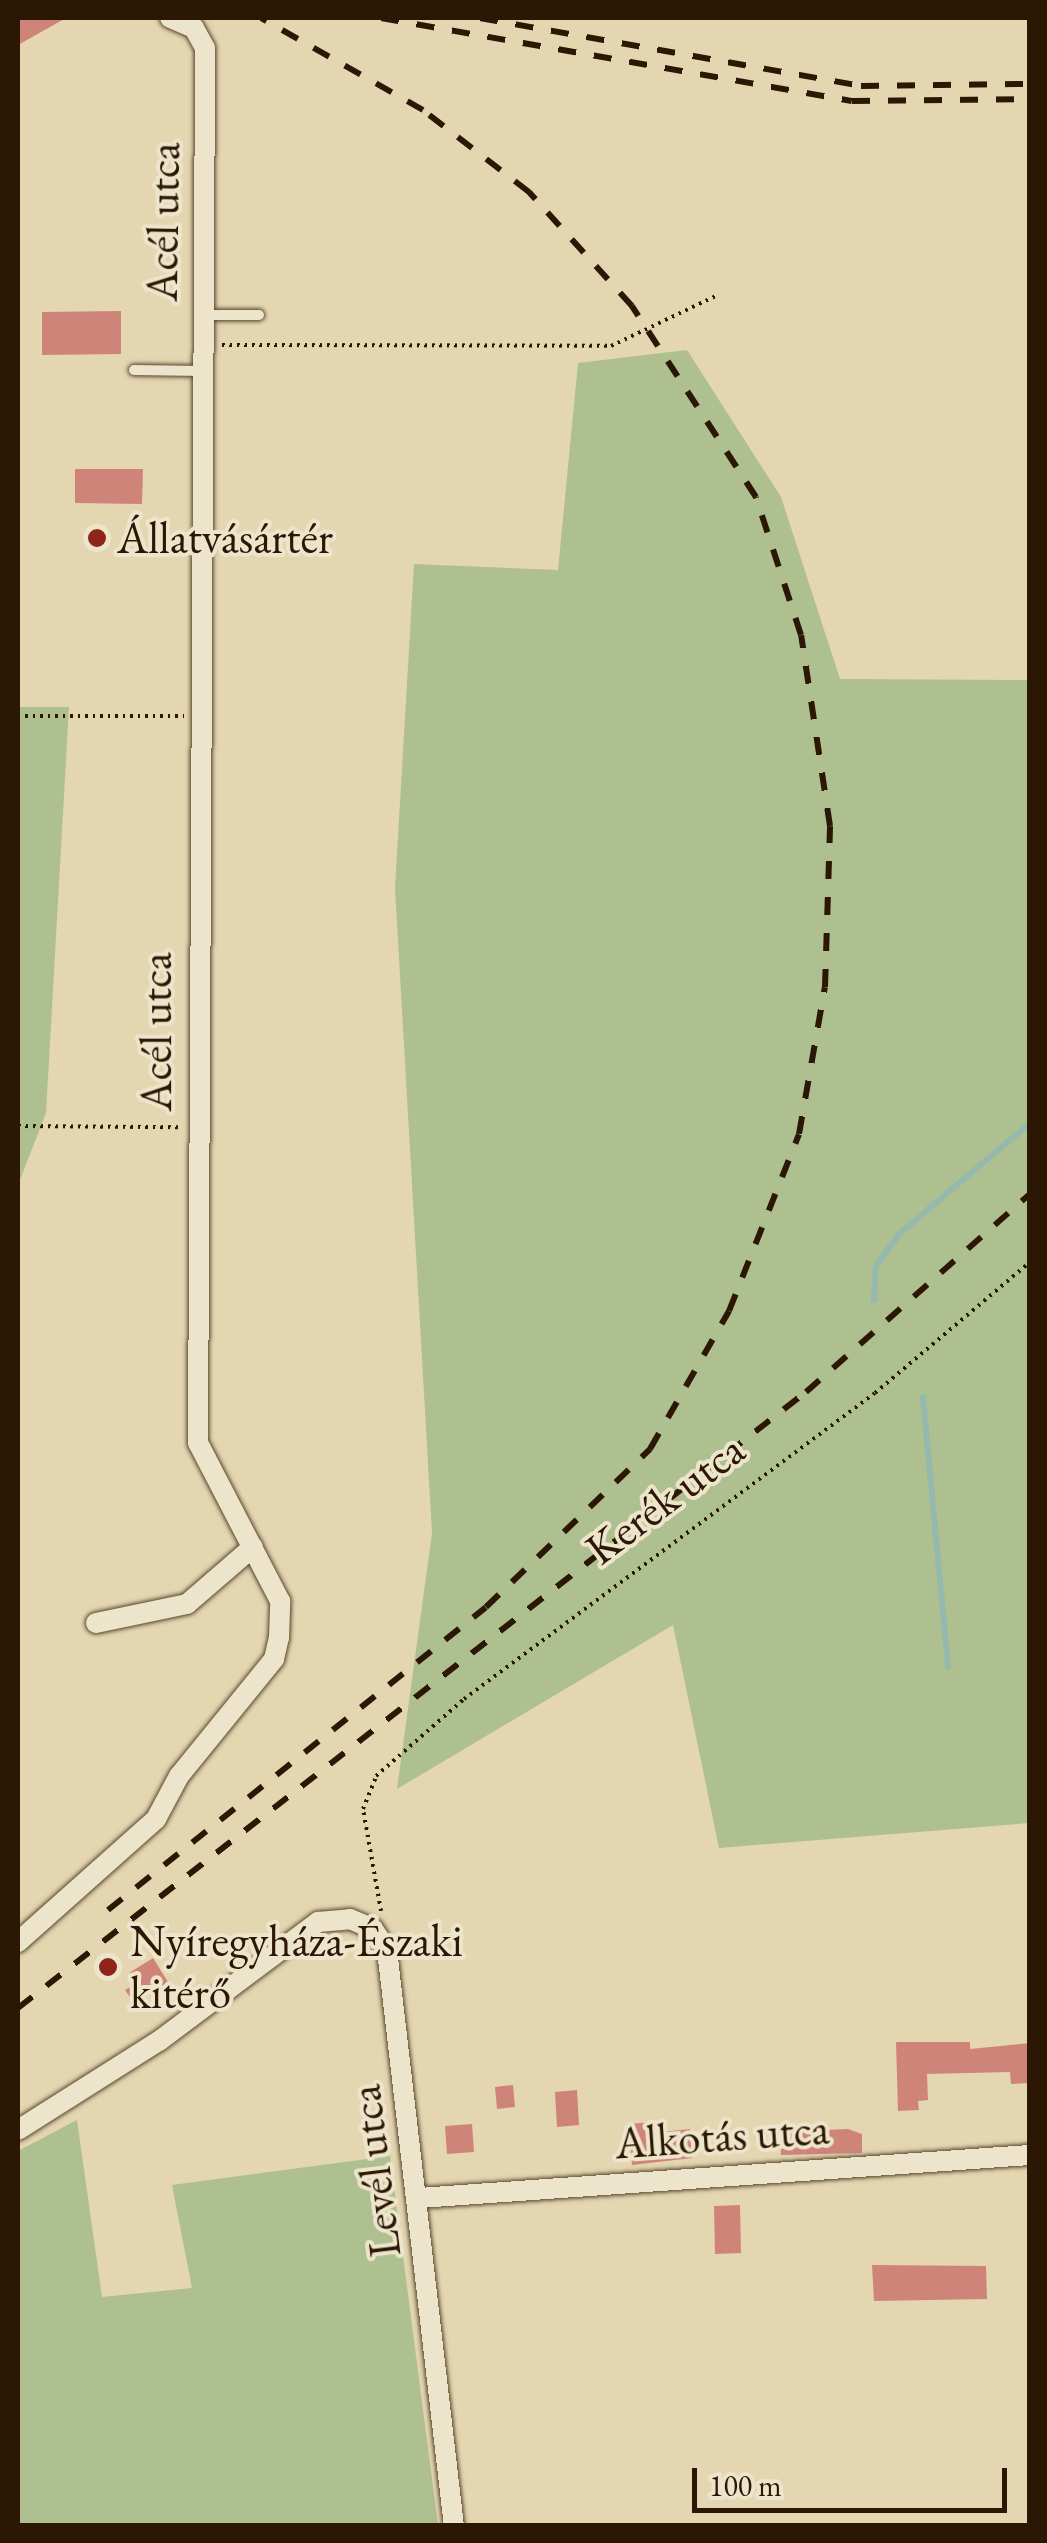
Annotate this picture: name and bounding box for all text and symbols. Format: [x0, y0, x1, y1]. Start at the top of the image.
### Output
street label: Acél utca [135, 142, 191, 302]
place label: Állatvásártér [117, 511, 333, 565]
marker: Állatvásártér [86, 527, 108, 549]
street label: Acél utca [129, 952, 183, 1112]
street label: Kerék utca [575, 1422, 755, 1576]
place label: Nyíregyháza-Északi kitérő [130, 1914, 463, 2020]
marker: Nyíregyháza-Északi kitérő [95, 1954, 121, 1980]
street label: Levél utca [338, 2082, 412, 2260]
street label: Alkotás utca [613, 2102, 831, 2170]
scale bar [697, 2448, 1012, 2510]
text: 100 m [709, 2466, 782, 2505]

